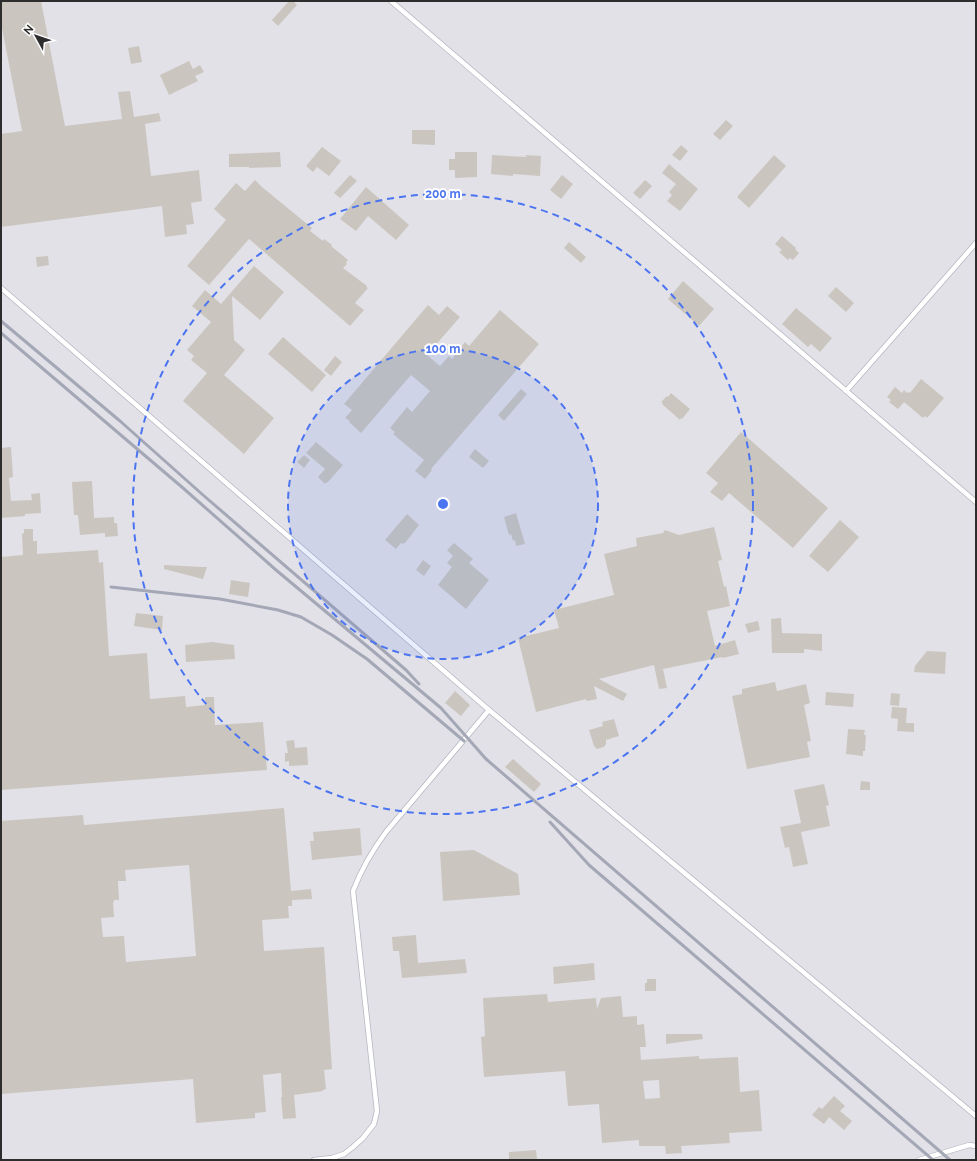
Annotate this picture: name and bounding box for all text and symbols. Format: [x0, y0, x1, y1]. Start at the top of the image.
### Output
north arrow [16, 16, 56, 56]
text: N [21, 22, 36, 37]
text: 200 m [425, 187, 461, 201]
text: 100 m [426, 342, 460, 356]
centre of rings [436, 497, 450, 511]

